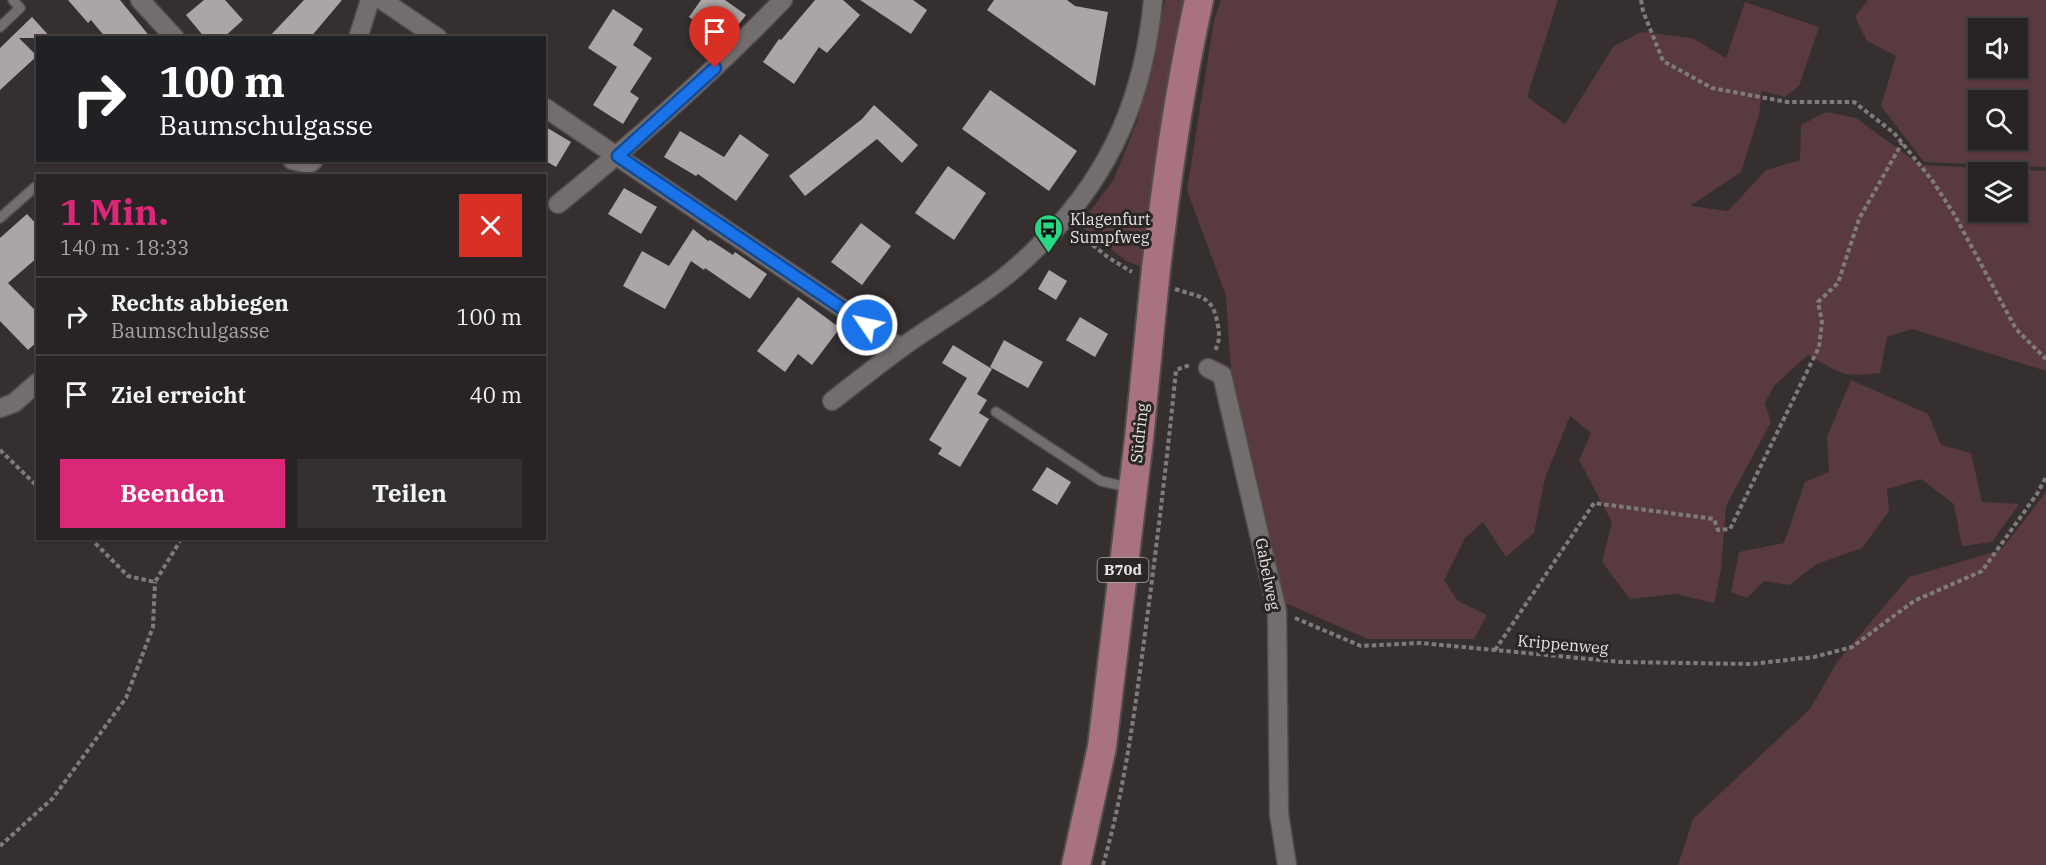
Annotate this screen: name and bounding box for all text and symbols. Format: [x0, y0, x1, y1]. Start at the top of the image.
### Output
pin [689, 6, 740, 68]
icon: arrive [698, 15, 731, 48]
map controls [1968, 18, 2028, 222]
button: sound [1968, 18, 2028, 78]
text: 100 m [159, 54, 285, 109]
icon: right [60, 60, 138, 138]
button: search [1968, 90, 2028, 150]
text: Baumschulgasse [159, 107, 373, 142]
button: layers [1968, 162, 2028, 222]
text: 1 Min. [60, 188, 169, 235]
button: close [459, 194, 522, 257]
place label: Klagenfurt Sumpfweg [1070, 209, 1151, 247]
bus stop icon: Klagenfurt Sumpfweg [1033, 212, 1065, 254]
text: 140 m · 18:33 [60, 234, 189, 261]
text: Rechts abbiegen [111, 288, 289, 317]
position arrow [835, 293, 899, 357]
icon: right [60, 300, 93, 333]
text: 100 m [456, 302, 522, 331]
text: Baumschulgasse [111, 317, 269, 344]
icon: arrive [60, 378, 93, 411]
text: Ziel erreicht [111, 380, 246, 409]
text: 40 m [470, 380, 522, 409]
street label: Südring [1126, 402, 1152, 464]
button: Beenden [60, 459, 285, 528]
button: Teilen [297, 459, 522, 528]
street label: Gabelweg [1251, 536, 1285, 612]
road number: B70d [1098, 558, 1148, 582]
street label: Krippenweg [1517, 630, 1610, 658]

